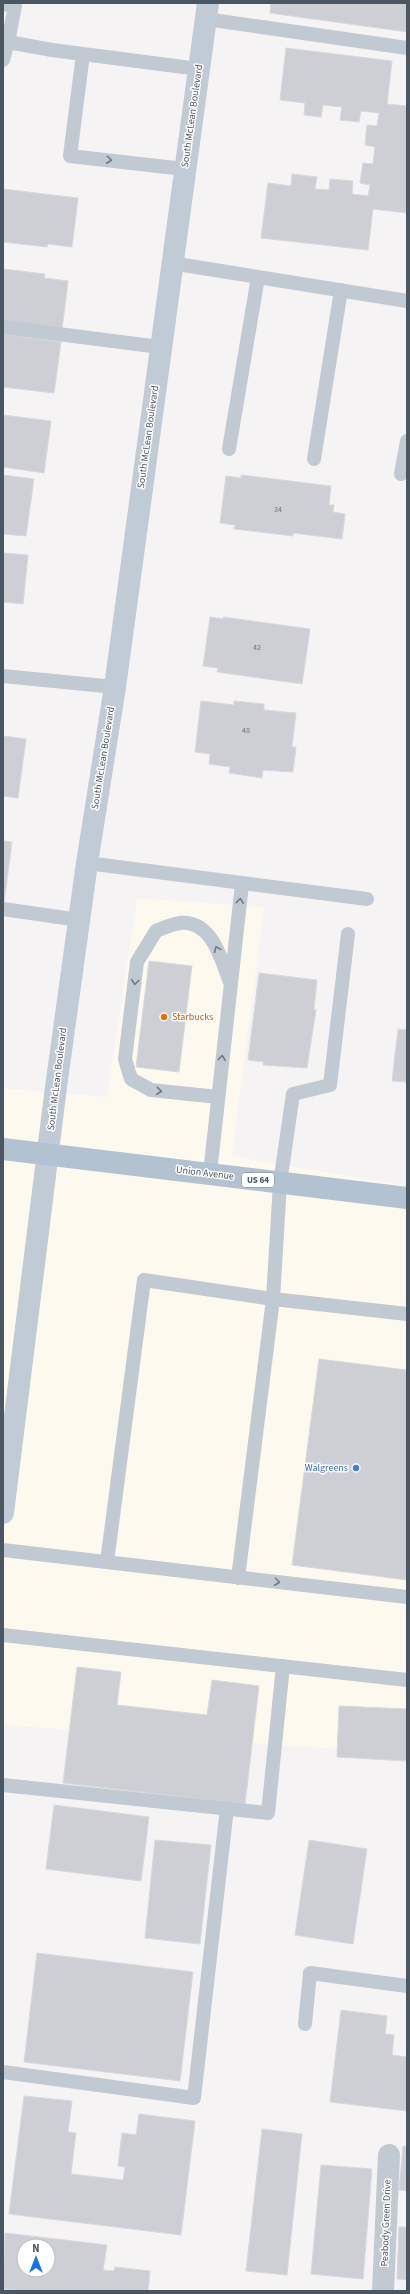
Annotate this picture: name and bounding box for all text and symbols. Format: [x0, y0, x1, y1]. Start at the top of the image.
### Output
street label: South McLean Boulevard [178, 64, 206, 168]
one-way arrow [106, 155, 112, 164]
street label: South McLean Boulevard [134, 385, 162, 489]
house number: 34 [274, 504, 282, 515]
house number: 42 [253, 642, 261, 653]
street label: South McLean Boulevard [88, 706, 118, 810]
house number: 48 [242, 725, 250, 736]
one-way arrow [235, 898, 244, 904]
one-way arrow [214, 946, 222, 953]
one-way arrow [131, 979, 140, 985]
place label: Starbucks [172, 1010, 213, 1024]
marker: Starbucks [159, 1012, 169, 1022]
street label: South McLean Boulevard [44, 1027, 70, 1131]
one-way arrow [218, 1055, 227, 1061]
one-way arrow [156, 1087, 162, 1096]
street label: Union Avenue [175, 1163, 235, 1183]
road number: US 64 [242, 1173, 274, 1187]
place label: Walgreens [305, 1461, 348, 1475]
marker: Walgreens [351, 1463, 361, 1473]
one-way arrow [274, 1578, 280, 1587]
street label: Peabody Green Drive [377, 2179, 395, 2267]
north arrow [16, 2238, 56, 2278]
text: N [32, 2241, 40, 2256]

